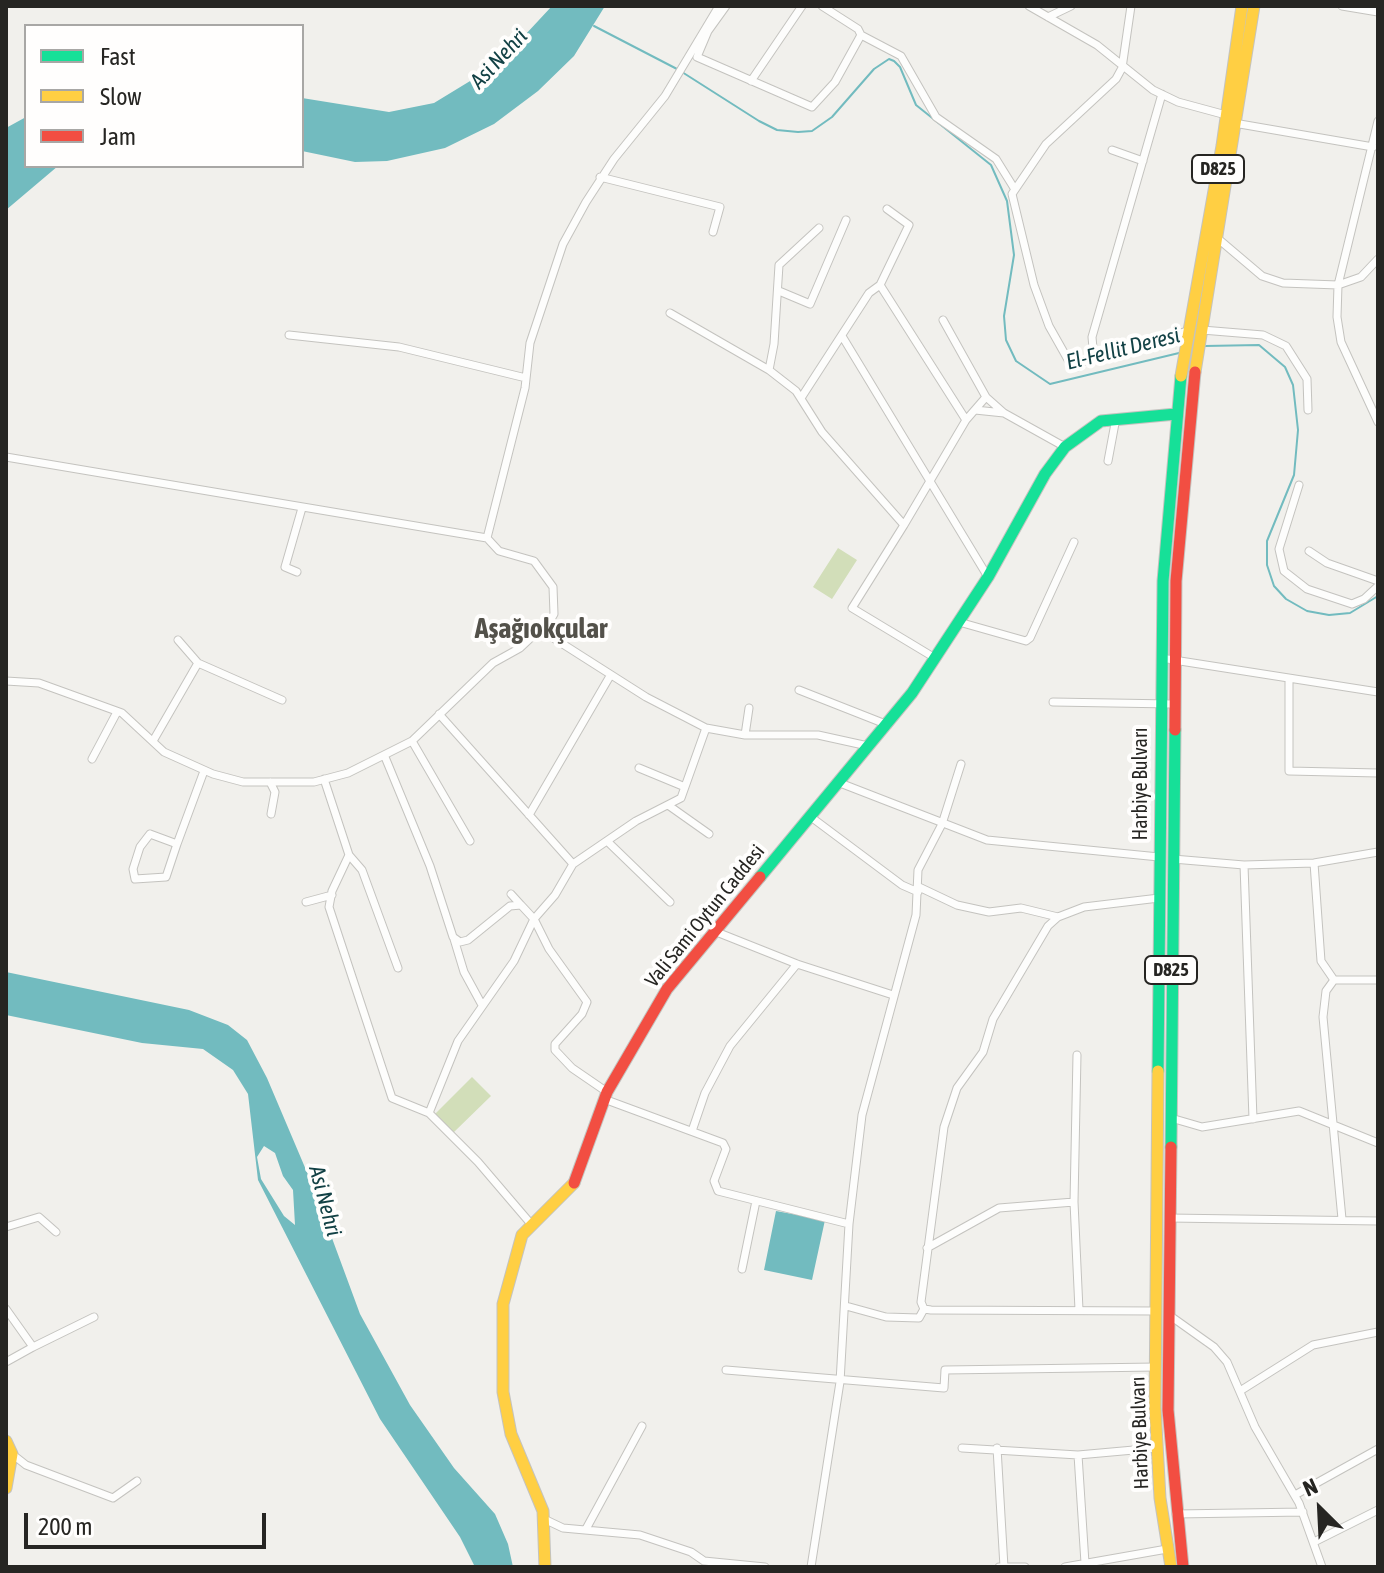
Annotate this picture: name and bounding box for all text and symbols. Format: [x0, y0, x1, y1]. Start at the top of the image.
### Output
legend [24, 24, 304, 168]
water label: Asi Nehri [465, 24, 533, 94]
text: Fast [100, 43, 136, 70]
text: Slow [100, 83, 142, 110]
text: Jam [100, 123, 136, 150]
road number: D825 [1192, 155, 1244, 183]
water label: El-Fellit Deresi [1063, 322, 1183, 376]
district label: Aşağıokçular [475, 612, 607, 646]
street label: Harbiye Bulvarı [1129, 728, 1153, 840]
street label: Vali Sami Oytun Caddesi [640, 840, 770, 992]
road number: D825 [1145, 956, 1197, 984]
water label: Asi Nehri [303, 1163, 347, 1239]
street label: Harbiye Bulvarı [1126, 1376, 1154, 1490]
north arrow [1280, 1469, 1360, 1549]
text: N [1299, 1473, 1321, 1502]
scale bar [28, 1497, 270, 1547]
text: 200 m [38, 1513, 92, 1540]

